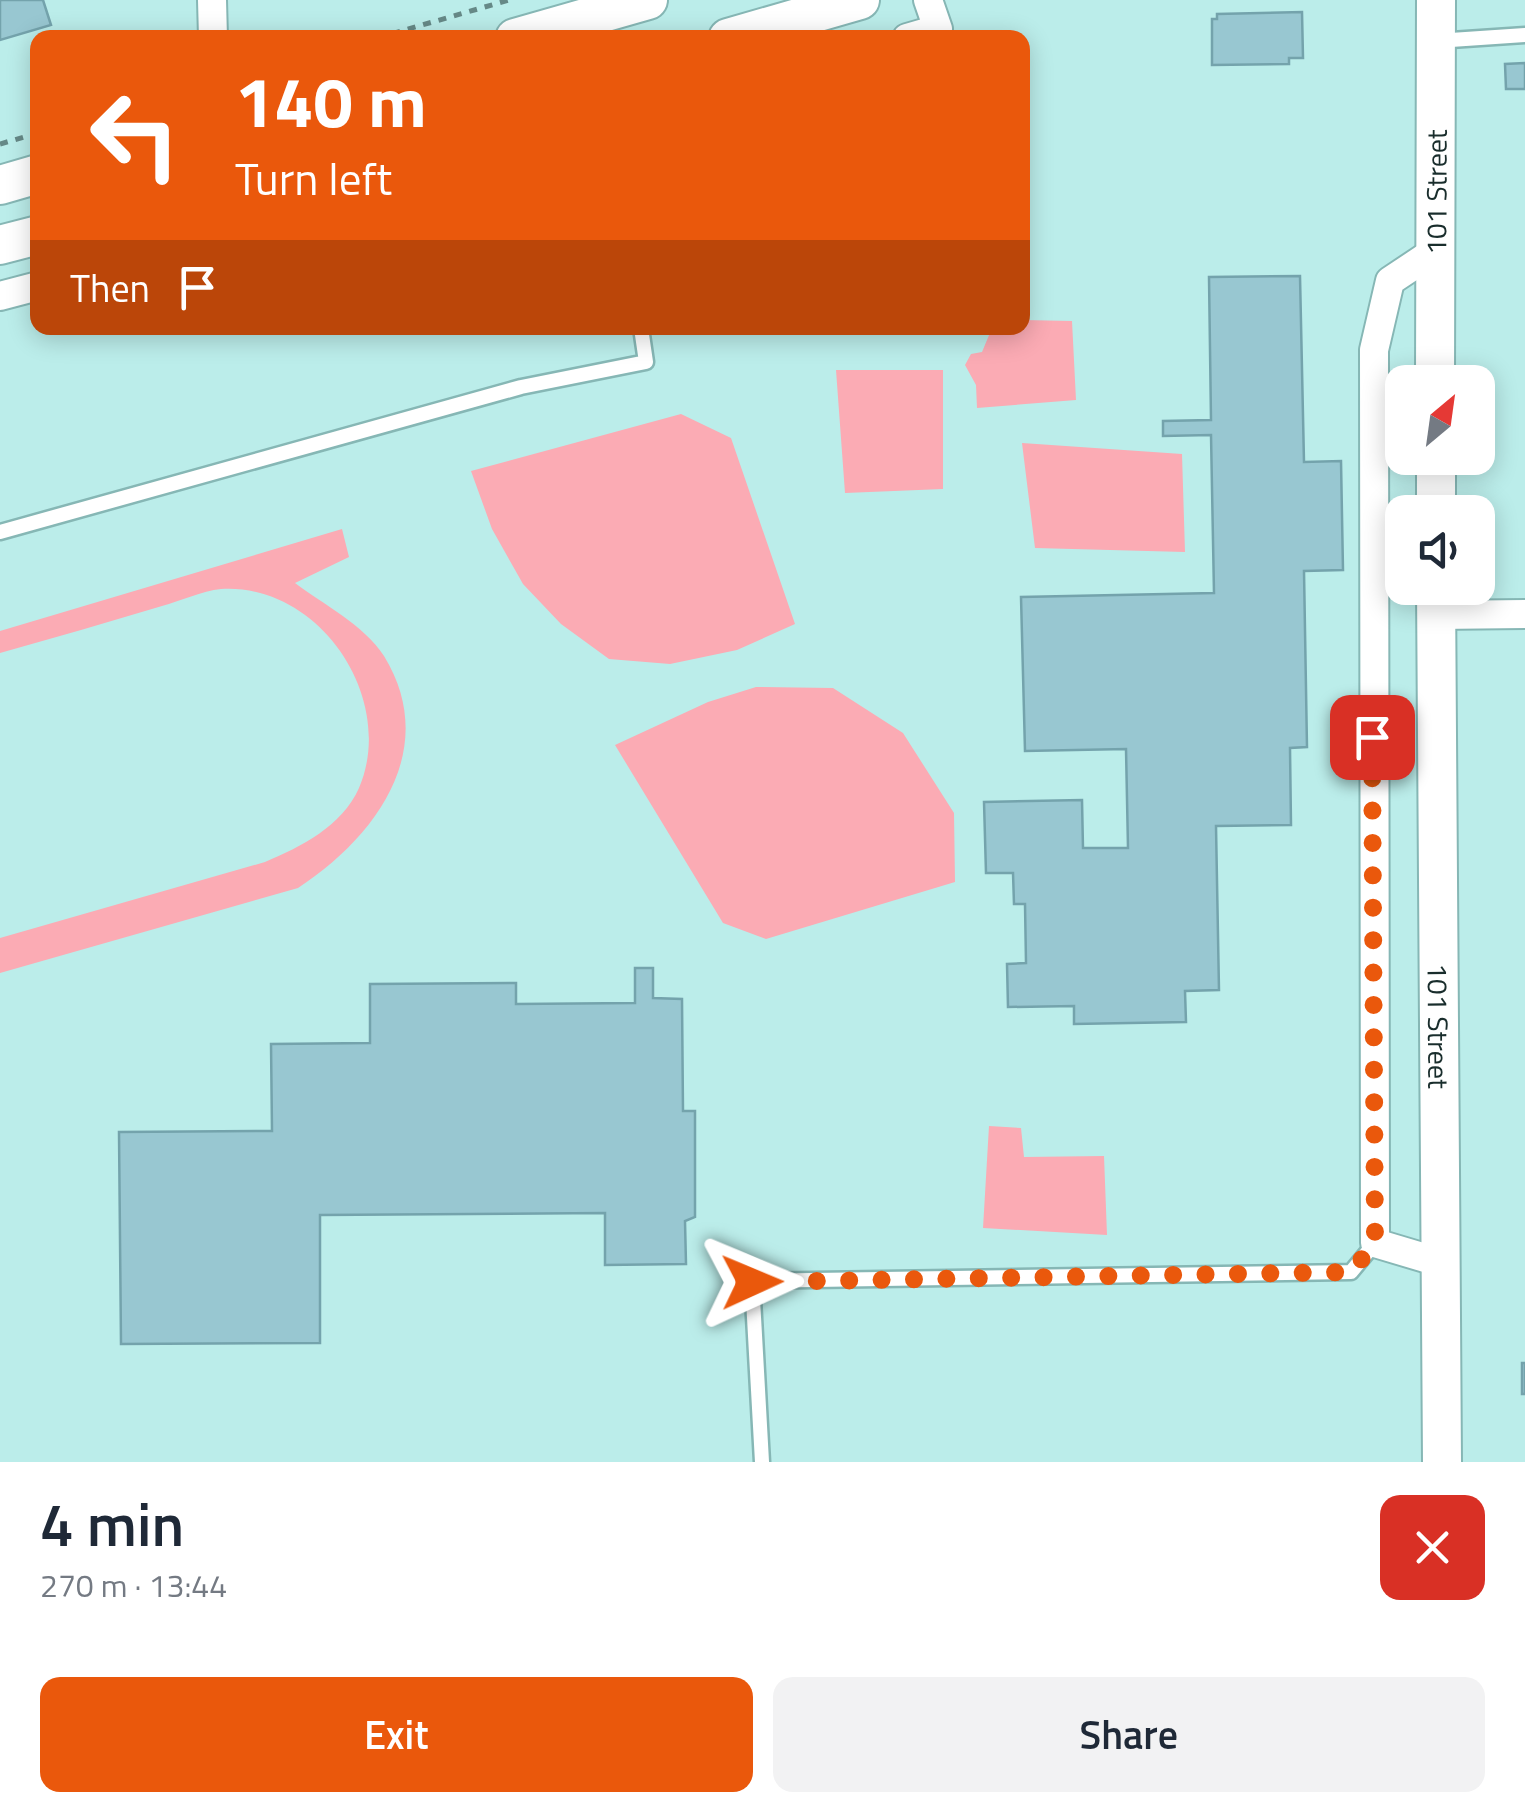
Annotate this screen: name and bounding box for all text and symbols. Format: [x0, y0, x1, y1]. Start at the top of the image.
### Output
text: 140 m [235, 48, 427, 154]
icon: left [70, 70, 200, 200]
street label: 101 Street [1414, 129, 1457, 255]
text: Turn left [235, 144, 392, 212]
text: Then [70, 259, 150, 317]
icon: arrive [170, 260, 225, 315]
north arrow [1385, 365, 1495, 475]
map controls [1385, 365, 1495, 605]
button: sound [1385, 495, 1495, 605]
pin [1330, 695, 1415, 780]
icon: arrive [1345, 710, 1400, 765]
street label: 101 Street [1417, 963, 1461, 1089]
position arrow [700, 1230, 804, 1334]
text: 4 min [40, 1478, 184, 1569]
button: close [1380, 1495, 1485, 1600]
text: 270 m · 13:44 [40, 1561, 227, 1609]
button: Exit [40, 1677, 753, 1792]
button: Share [773, 1677, 1485, 1792]

